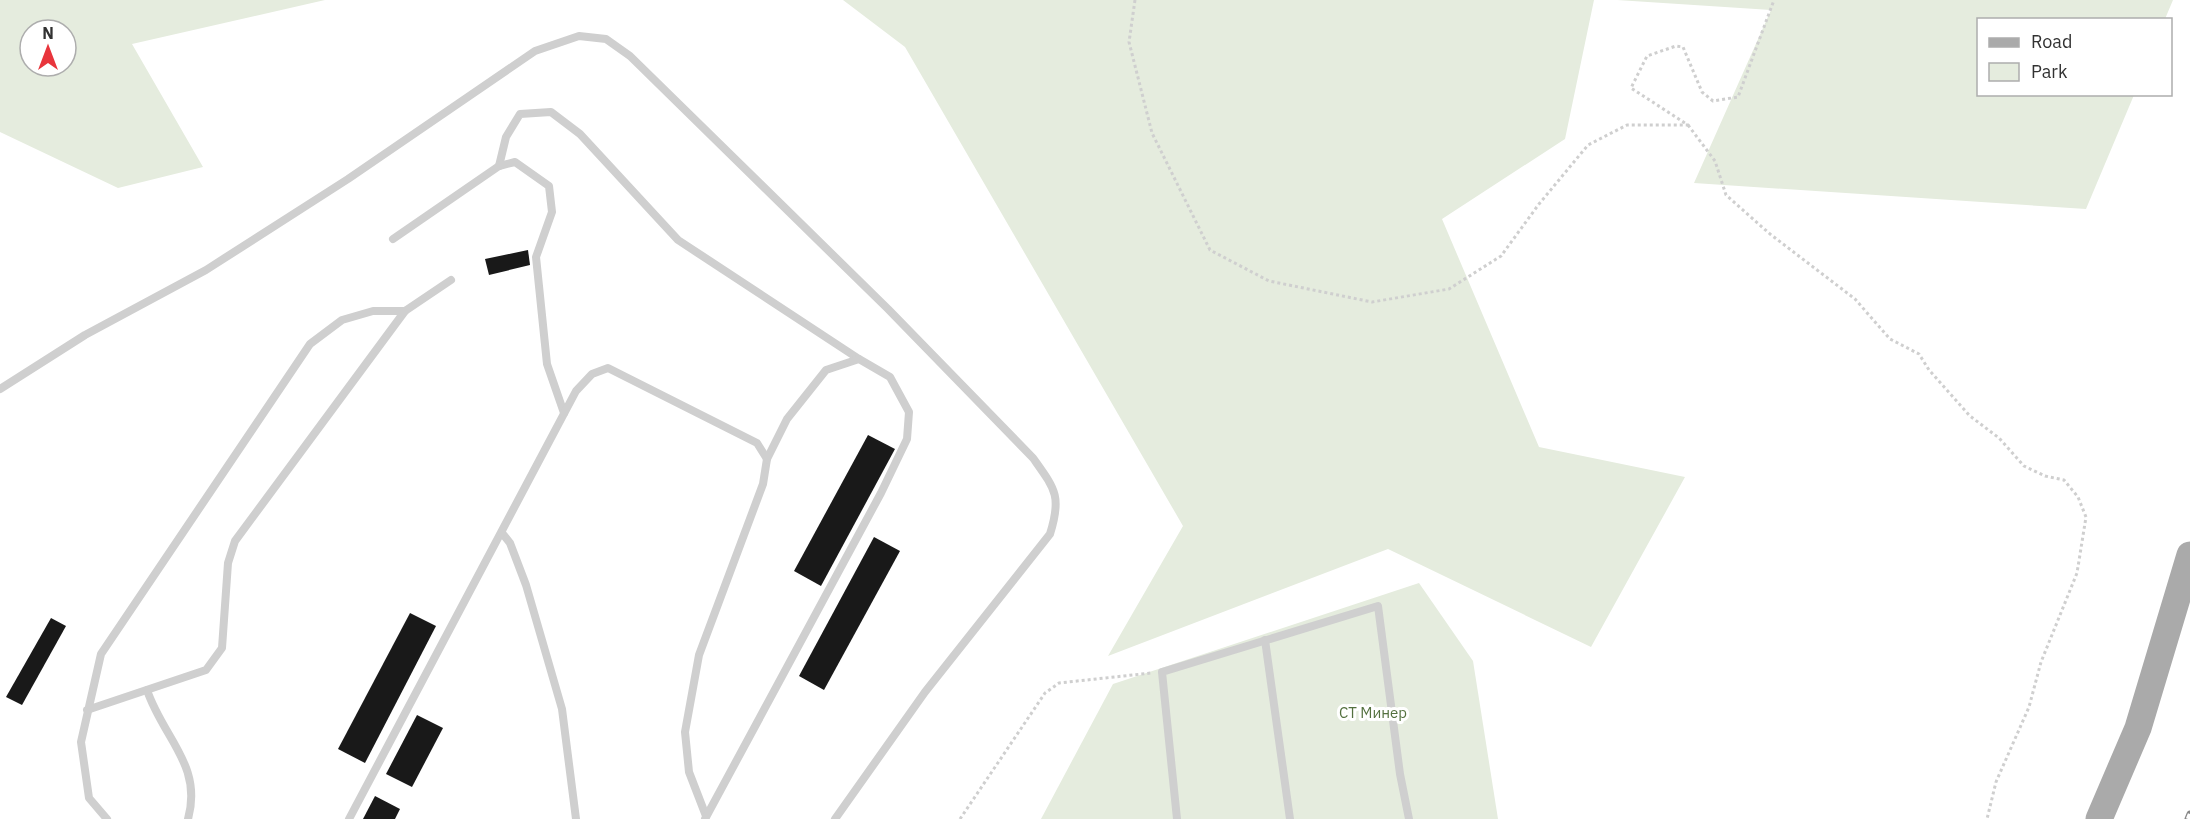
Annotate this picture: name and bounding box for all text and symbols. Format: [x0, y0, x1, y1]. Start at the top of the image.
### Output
north arrow [18, 18, 78, 78]
legend [1977, 18, 2172, 96]
text: N [42, 23, 54, 43]
text: Road [2031, 30, 2072, 53]
text: Park [2031, 60, 2068, 83]
park label: СТ Минер [1339, 703, 1407, 722]

